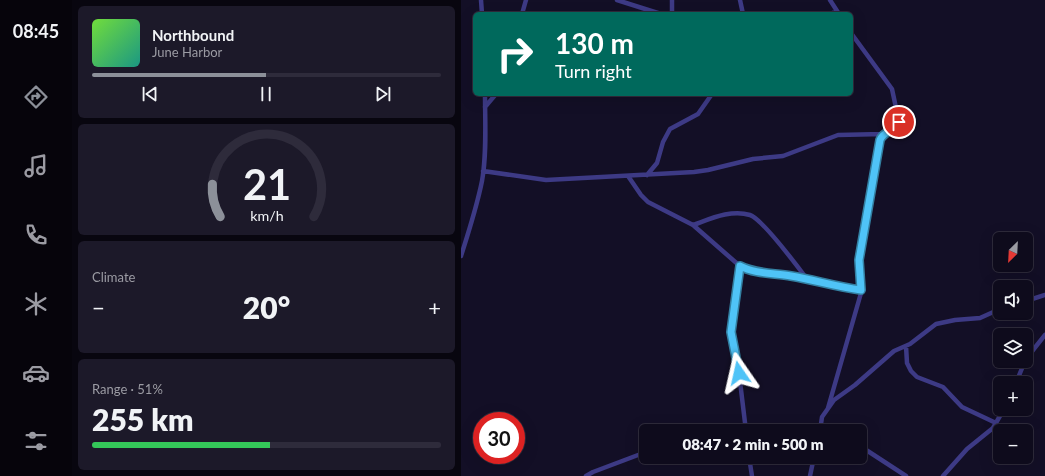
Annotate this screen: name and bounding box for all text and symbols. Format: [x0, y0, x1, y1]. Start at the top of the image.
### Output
text: 08:45 [13, 20, 59, 42]
text: Northbound [152, 26, 234, 44]
text: 130 m [555, 26, 634, 60]
icon: right [489, 28, 541, 80]
text: June Harbor [152, 44, 222, 60]
text: Turn right [555, 60, 632, 82]
icon: directions [22, 83, 50, 111]
icon: previous [139, 83, 161, 105]
icon: pause [255, 83, 277, 105]
icon: next [372, 83, 394, 105]
pin [882, 105, 916, 139]
icon: arrive [888, 111, 910, 133]
icon: music [22, 152, 50, 180]
text: 21 [242, 159, 291, 209]
text: km/h [250, 207, 283, 224]
icon: phone [22, 221, 50, 249]
north arrow [993, 232, 1033, 272]
map controls [993, 232, 1033, 464]
text: Climate [92, 269, 135, 285]
button: sound [993, 280, 1033, 320]
text: 20° [243, 289, 290, 325]
icon: climate [22, 290, 50, 318]
text: − [92, 294, 105, 321]
text: + [428, 294, 441, 321]
button: layers [993, 328, 1033, 368]
position arrow [718, 352, 760, 394]
icon: car [22, 359, 50, 387]
button: + [993, 376, 1033, 416]
text: Range · 51% [92, 381, 163, 397]
text: 255 km [92, 401, 193, 437]
speed limit sign: 30 [473, 412, 525, 464]
button: − [993, 424, 1033, 464]
icon: filters [22, 427, 50, 455]
text: 08:47 · 2 min · 500 m [682, 435, 824, 453]

